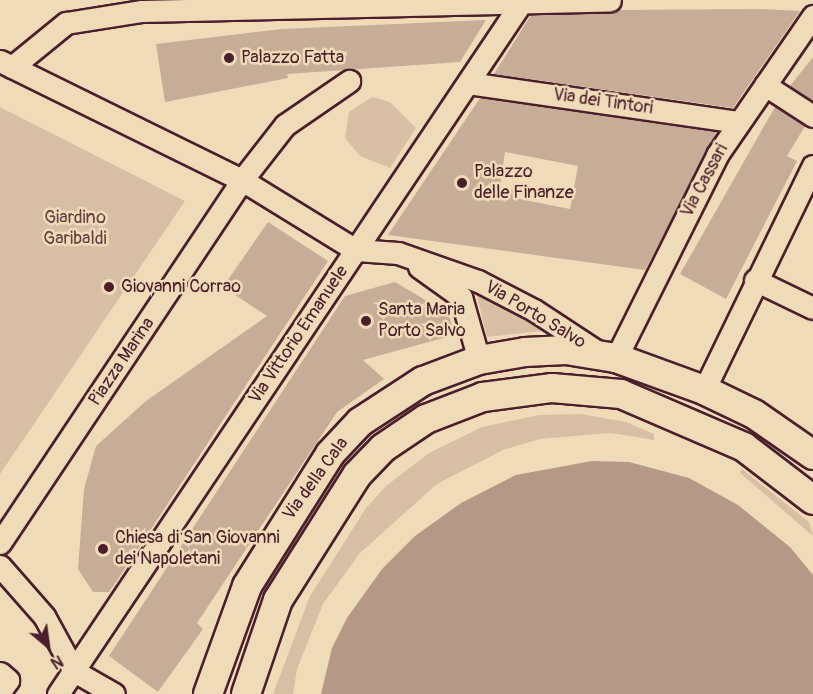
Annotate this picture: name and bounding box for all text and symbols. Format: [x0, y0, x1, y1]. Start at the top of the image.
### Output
place label: Palazzo Fatta [241, 47, 344, 69]
marker: Palazzo Fatta [222, 51, 236, 65]
street label: Via dei Tintori [552, 84, 654, 120]
street label: Via Cassari [677, 141, 733, 221]
place label: Palazzo delle Finanze [474, 162, 574, 204]
marker: Palazzo delle Finanze [455, 176, 469, 190]
park label: Giardino Garibaldi [43, 208, 107, 250]
street label: Via Vittorio Emanuele [245, 262, 353, 408]
place label: Giovanni Corrao [121, 276, 241, 298]
street label: Via Porto Salvo [481, 276, 589, 354]
marker: Giovanni Corrao [102, 280, 116, 294]
place label: Santa Maria Porto Salvo [378, 300, 466, 342]
street label: Piazza Marina [85, 314, 159, 410]
marker: Santa Maria Porto Salvo [359, 314, 373, 328]
street label: Via della Cala [279, 433, 353, 525]
place label: Chiesa di San Giovanni dei Napoletani [115, 528, 280, 570]
marker: Chiesa di San Giovanni dei Napoletani [96, 542, 110, 556]
north arrow [18, 616, 78, 676]
text: N [47, 650, 66, 673]

